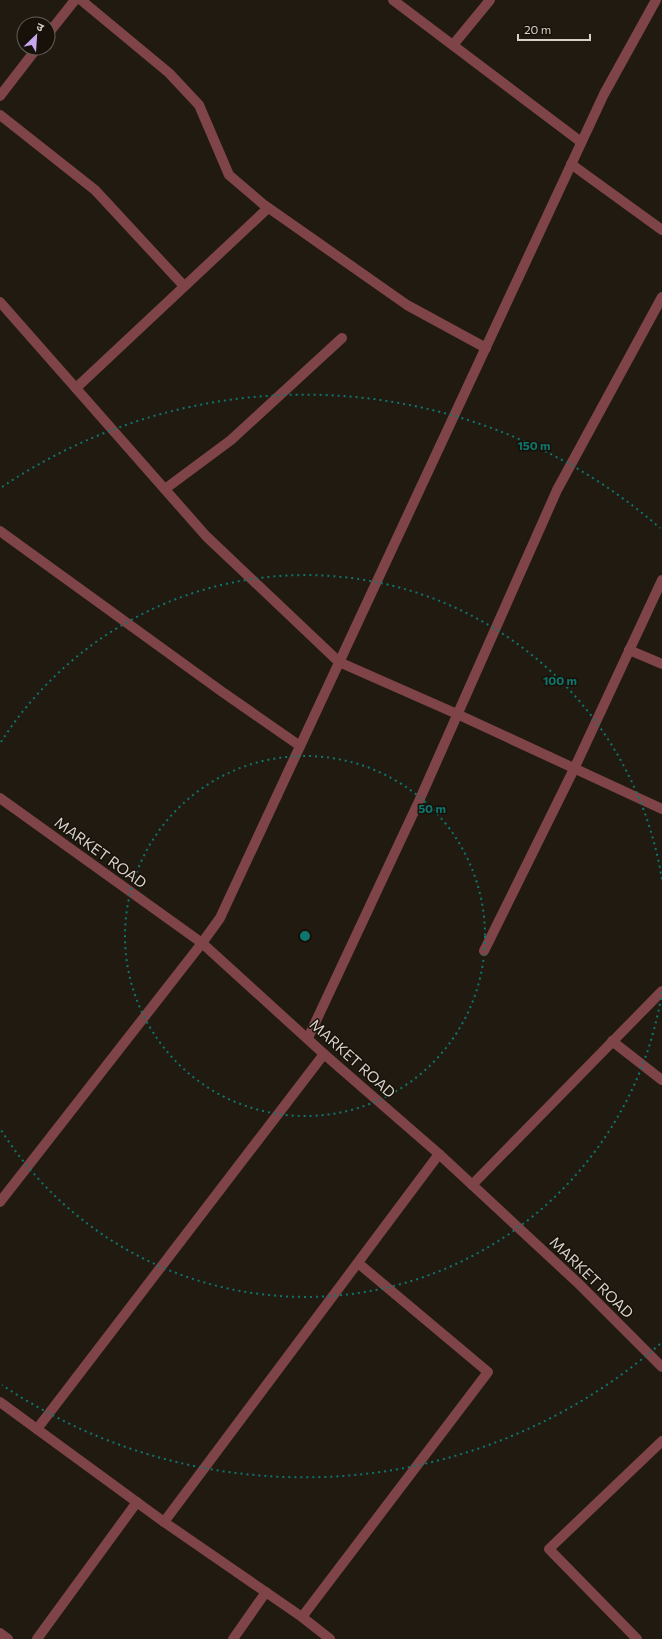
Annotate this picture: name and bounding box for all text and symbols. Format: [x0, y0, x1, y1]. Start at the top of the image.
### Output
north arrow [16, 16, 56, 56]
scale bar [518, 16, 590, 42]
text: उ [35, 19, 47, 34]
text: 20 m [524, 22, 551, 36]
text: 150 m [517, 438, 551, 452]
text: 100 m [543, 673, 577, 687]
text: 50 m [418, 801, 446, 815]
street label: MARKET ROAD [52, 813, 150, 891]
centre of rings [298, 929, 312, 943]
street label: MARKET ROAD [306, 1015, 400, 1101]
street label: MARKET ROAD [546, 1233, 638, 1321]

